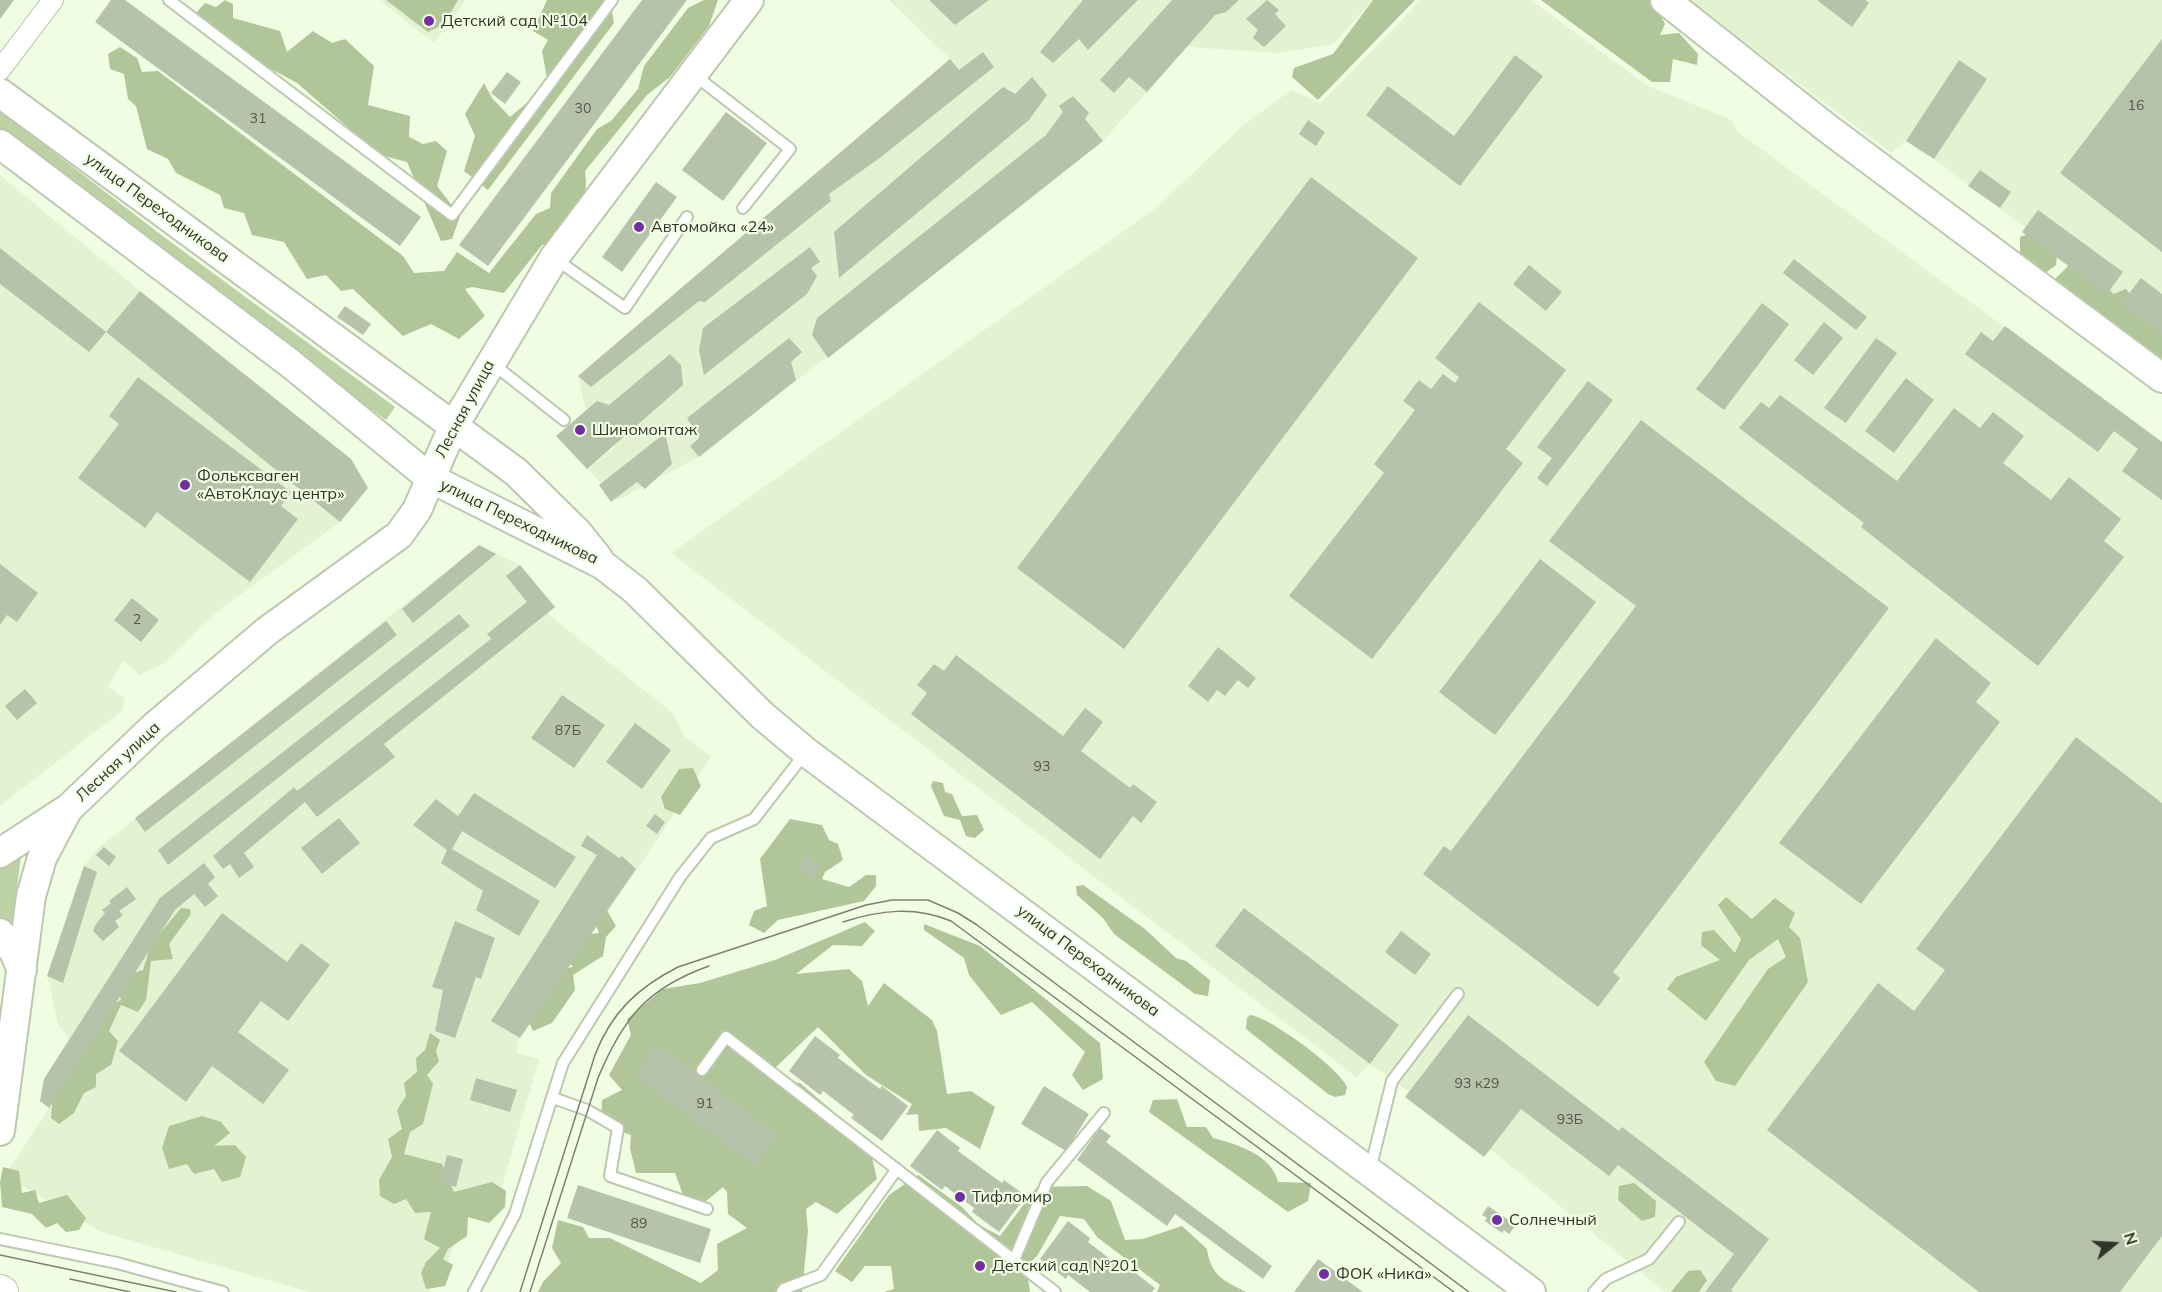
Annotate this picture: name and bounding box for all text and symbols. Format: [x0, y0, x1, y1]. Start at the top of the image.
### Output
place label: Детский сад №104 [441, 11, 588, 31]
marker: Детский сад №104 [422, 14, 436, 28]
house number: 16 [2128, 98, 2144, 114]
house number: 30 [575, 101, 591, 117]
house number: 31 [250, 111, 266, 127]
street label: улица Переходникова [81, 149, 233, 267]
place label: Автомойка «24» [651, 217, 774, 237]
marker: Автомойка «24» [632, 220, 646, 234]
street label: Лесная улица [431, 357, 499, 461]
place label: Шиномонтаж [592, 420, 697, 440]
marker: Шиномонтаж [573, 423, 587, 437]
place label: Фольксваген «АвтоКлаус центр» [197, 466, 344, 504]
street label: улица Переходникова [437, 475, 601, 569]
marker: Фольксваген «АвтоКлаус центр» [178, 478, 192, 492]
house number: 2 [133, 612, 141, 628]
street label: Лесная улица [72, 718, 164, 806]
house number: 87Б [555, 723, 581, 739]
house number: 93 [1034, 759, 1050, 775]
street label: улица Переходникова [1013, 901, 1163, 1021]
house number: 93 к29 [1455, 1076, 1499, 1092]
house number: 91 [697, 1096, 713, 1112]
house number: 93Б [1557, 1112, 1583, 1128]
place label: Тифломир [972, 1187, 1052, 1207]
marker: Тифломир [953, 1190, 967, 1204]
place label: Солнечный [1509, 1210, 1597, 1230]
marker: Солнечный [1490, 1213, 1504, 1227]
north arrow [2084, 1214, 2144, 1274]
house number: 89 [631, 1216, 647, 1232]
text: N [2120, 1230, 2142, 1247]
place label: Детский сад №201 [992, 1256, 1139, 1276]
marker: Детский сад №201 [973, 1259, 987, 1273]
place label: ФОК «Ника» [1336, 1264, 1431, 1284]
marker: ФОК «Ника» [1317, 1267, 1331, 1281]

